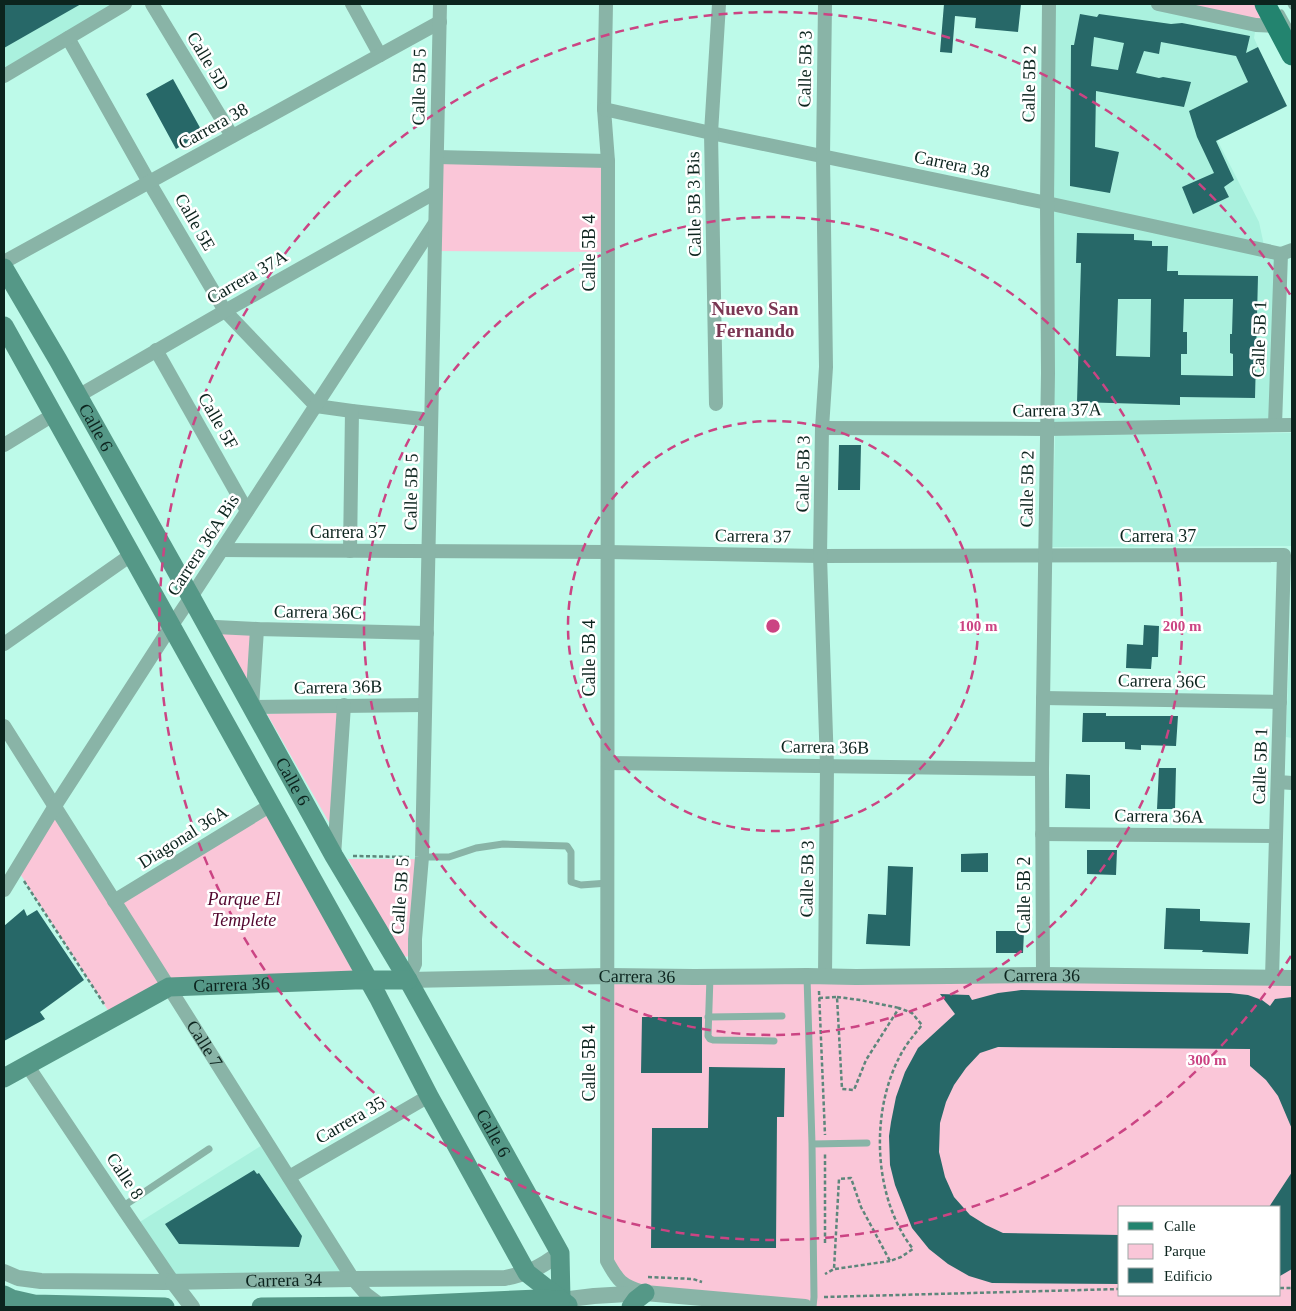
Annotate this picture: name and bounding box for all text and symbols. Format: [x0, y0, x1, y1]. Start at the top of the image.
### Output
street label: Calle 5D [183, 28, 233, 94]
street label: Calle 5B 3 [794, 30, 816, 108]
street label: Calle 5B 2 [1018, 45, 1040, 123]
street label: Calle 5B 5 [408, 48, 430, 126]
street label: Carrera 38 [175, 99, 251, 153]
street label: Carrera 38 [913, 146, 991, 182]
street label: Calle 5B 3 Bis [683, 151, 705, 257]
street label: Calle 5E [171, 190, 219, 254]
street label: Calle 5B 4 [579, 215, 599, 292]
street label: Carrera 37A [203, 246, 291, 308]
district label: Nuevo San Fernando [711, 298, 799, 341]
street label: Calle 5B 1 [1248, 300, 1270, 378]
street label: Calle 5F [194, 389, 242, 453]
street label: Carrera 37A [1012, 399, 1102, 421]
street label: Calle 6 [75, 400, 117, 455]
street label: Calle 5B 3 [792, 435, 814, 513]
street label: Calle 5B 2 [1016, 450, 1038, 528]
street label: Calle 5B 5 [400, 453, 422, 531]
street label: Carrera 36A Bis [163, 490, 243, 600]
street label: Carrera 37 [310, 522, 386, 542]
street label: Carrera 37 [715, 525, 791, 547]
street label: Carrera 37 [1120, 526, 1196, 546]
street label: Carrera 36C [274, 601, 362, 623]
centre of rings [764, 617, 782, 635]
text: 100 m [959, 618, 998, 634]
text: 200 m [1163, 618, 1202, 634]
street label: Calle 5B 4 [579, 620, 599, 697]
street label: Carrera 36C [1118, 670, 1206, 692]
street label: Carrera 36B [294, 676, 382, 698]
street label: Calle 5B 1 [1249, 727, 1271, 805]
street label: Carrera 36B [781, 736, 869, 758]
street label: Calle 6 [272, 754, 314, 809]
street label: Diagonal 36A [135, 802, 231, 872]
street label: Carrera 36A [1114, 805, 1204, 827]
street label: Calle 5B 3 [796, 840, 818, 918]
street label: Calle 5B 5 [387, 857, 413, 935]
street label: Calle 5B 2 [1014, 857, 1034, 934]
park label: Parque El Templete [207, 889, 280, 930]
street label: Carrera 36 [1004, 965, 1080, 985]
street label: Carrera 36 [599, 966, 675, 987]
street label: Carrera 36 [193, 973, 270, 996]
street label: Calle 7 [182, 1017, 227, 1071]
street label: Calle 5B 4 [579, 1025, 599, 1102]
text: 300 m [1188, 1052, 1227, 1068]
street label: Carrera 35 [312, 1092, 388, 1148]
street label: Calle 6 [472, 1106, 515, 1161]
street label: Calle 8 [102, 1149, 148, 1203]
legend [1118, 1206, 1281, 1296]
text: Calle [1164, 1218, 1196, 1234]
text: Parque [1164, 1243, 1206, 1259]
text: Edificio [1164, 1268, 1212, 1284]
street label: Carrera 34 [245, 1269, 322, 1291]

